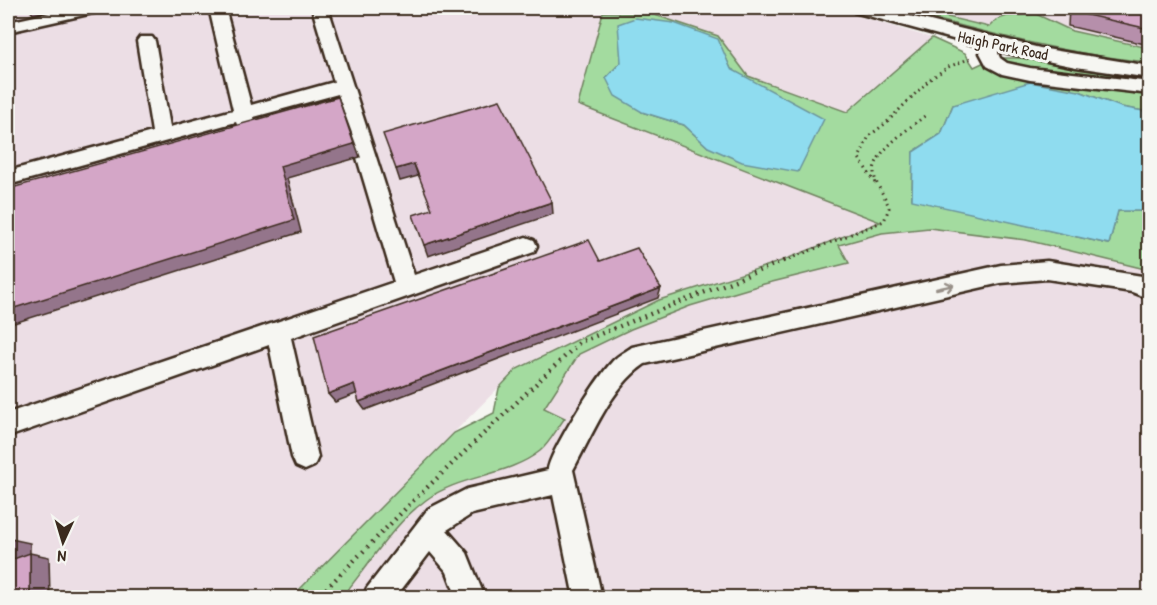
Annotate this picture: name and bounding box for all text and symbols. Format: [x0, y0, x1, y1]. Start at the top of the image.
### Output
street label: Haigh Park Road [956, 25, 1050, 65]
one-way arrow [935, 281, 954, 293]
north arrow [33, 512, 93, 572]
text: N [56, 546, 67, 568]

